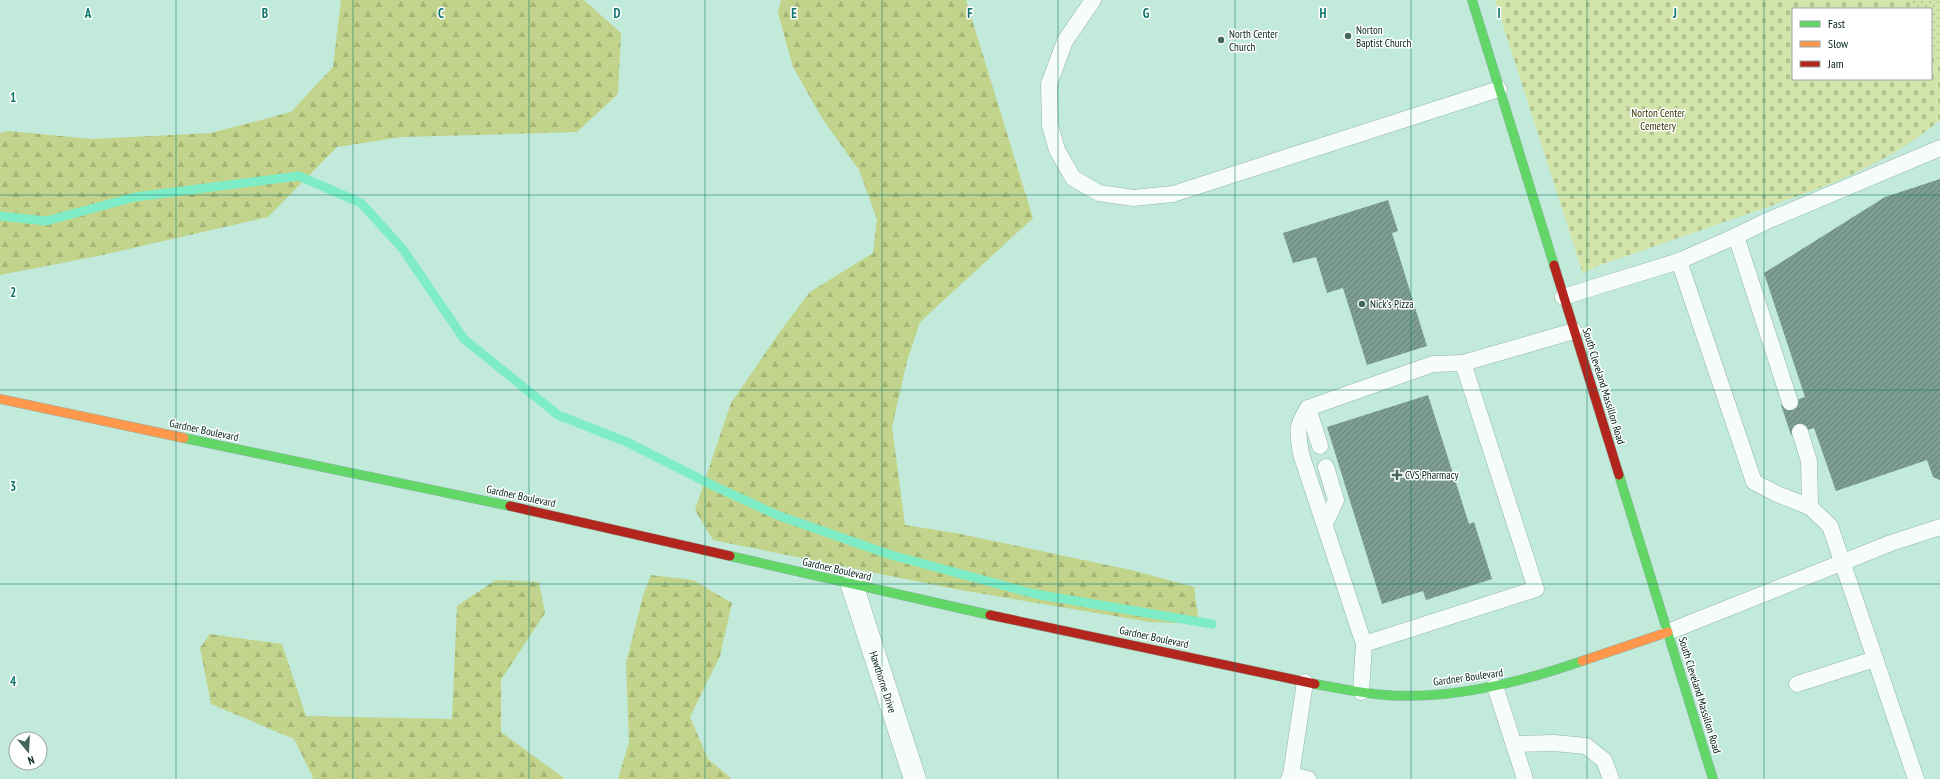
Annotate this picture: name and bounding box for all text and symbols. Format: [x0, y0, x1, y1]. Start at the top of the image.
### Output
text: A [84, 5, 92, 22]
text: B [262, 5, 268, 22]
text: C [438, 5, 444, 22]
text: D [614, 5, 621, 22]
text: E [791, 5, 797, 22]
text: F [967, 5, 973, 22]
text: G [1143, 5, 1150, 22]
text: H [1320, 5, 1327, 22]
text: I [1497, 5, 1501, 22]
text: J [1672, 5, 1677, 22]
legend [1792, 8, 1932, 80]
text: Fast [1828, 16, 1846, 31]
place label: Norton Baptist Church [1356, 23, 1411, 50]
place label: North Center Church [1229, 27, 1278, 54]
marker: Norton Baptist Church [1343, 31, 1353, 41]
marker: North Center Church [1216, 35, 1226, 45]
text: Slow [1828, 36, 1849, 51]
text: Jam [1827, 56, 1844, 71]
text: 1 [10, 89, 16, 106]
park label: Norton Center Cemetery [1631, 106, 1685, 133]
text: 2 [10, 284, 16, 301]
place label: Nick's Pizza [1370, 297, 1414, 311]
marker: Nick's Pizza [1357, 299, 1367, 309]
street label: South Cleveland Massillon Road [1580, 326, 1628, 446]
street label: Gardner Boulevard [168, 416, 240, 444]
place label: CVS Pharmacy [1405, 468, 1459, 482]
marker: CVS Pharmacy [1392, 470, 1402, 480]
text: 3 [10, 478, 16, 495]
street label: Gardner Boulevard [485, 482, 557, 510]
street label: Gardner Boulevard [801, 554, 873, 584]
street label: Gardner Boulevard [1118, 623, 1190, 651]
street label: South Cleveland Massillon Road [1676, 635, 1724, 755]
street label: Hawthorne Drive [866, 649, 900, 715]
street label: Gardner Boulevard [1432, 665, 1504, 689]
text: 4 [10, 673, 17, 690]
north arrow [8, 731, 48, 771]
text: N [26, 753, 36, 768]

